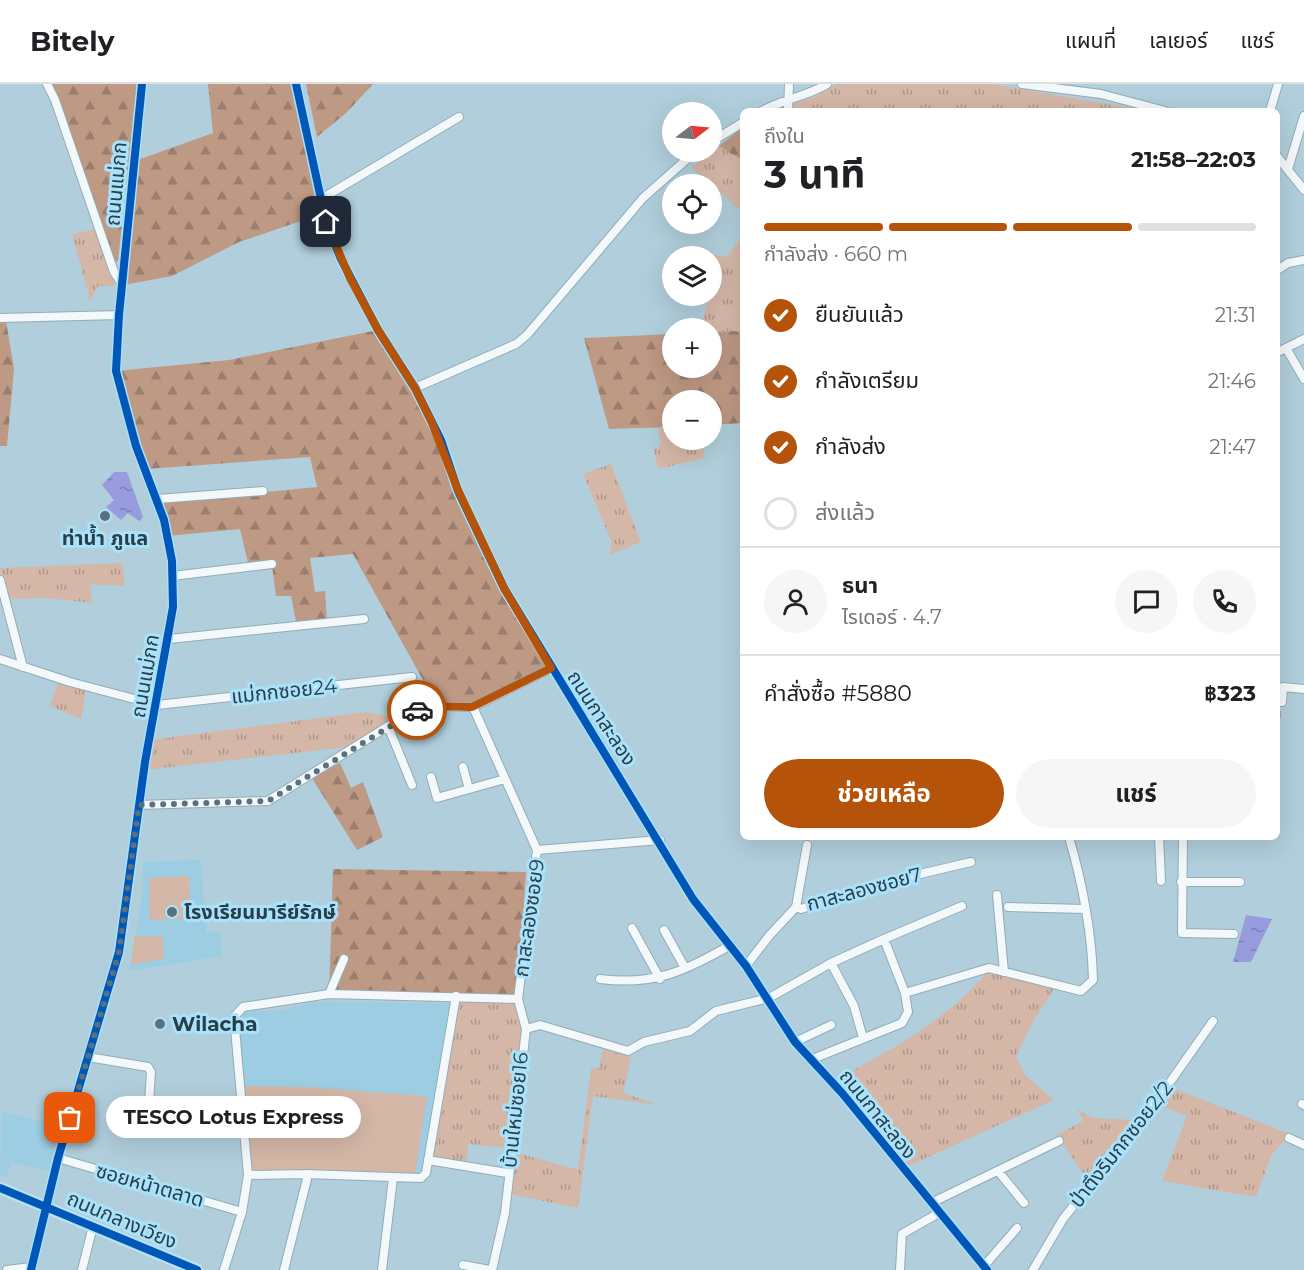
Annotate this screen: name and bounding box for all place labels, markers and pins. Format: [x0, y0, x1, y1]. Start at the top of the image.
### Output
pin [300, 196, 351, 247]
marker: ท่าน้ำ ภูแล [98, 509, 112, 523]
place label: ท่าน้ำ ภูแล [62, 524, 148, 550]
place label: โรงเรียนมารีย์รักษ์ [184, 900, 336, 924]
marker: โรงเรียนมารีย์รักษ์ [165, 905, 179, 919]
place label: Wilacha [172, 1012, 258, 1036]
marker: Wilacha [153, 1017, 167, 1031]
pin [44, 1092, 95, 1143]
callout: TESCO Lotus Express [106, 1097, 361, 1139]

